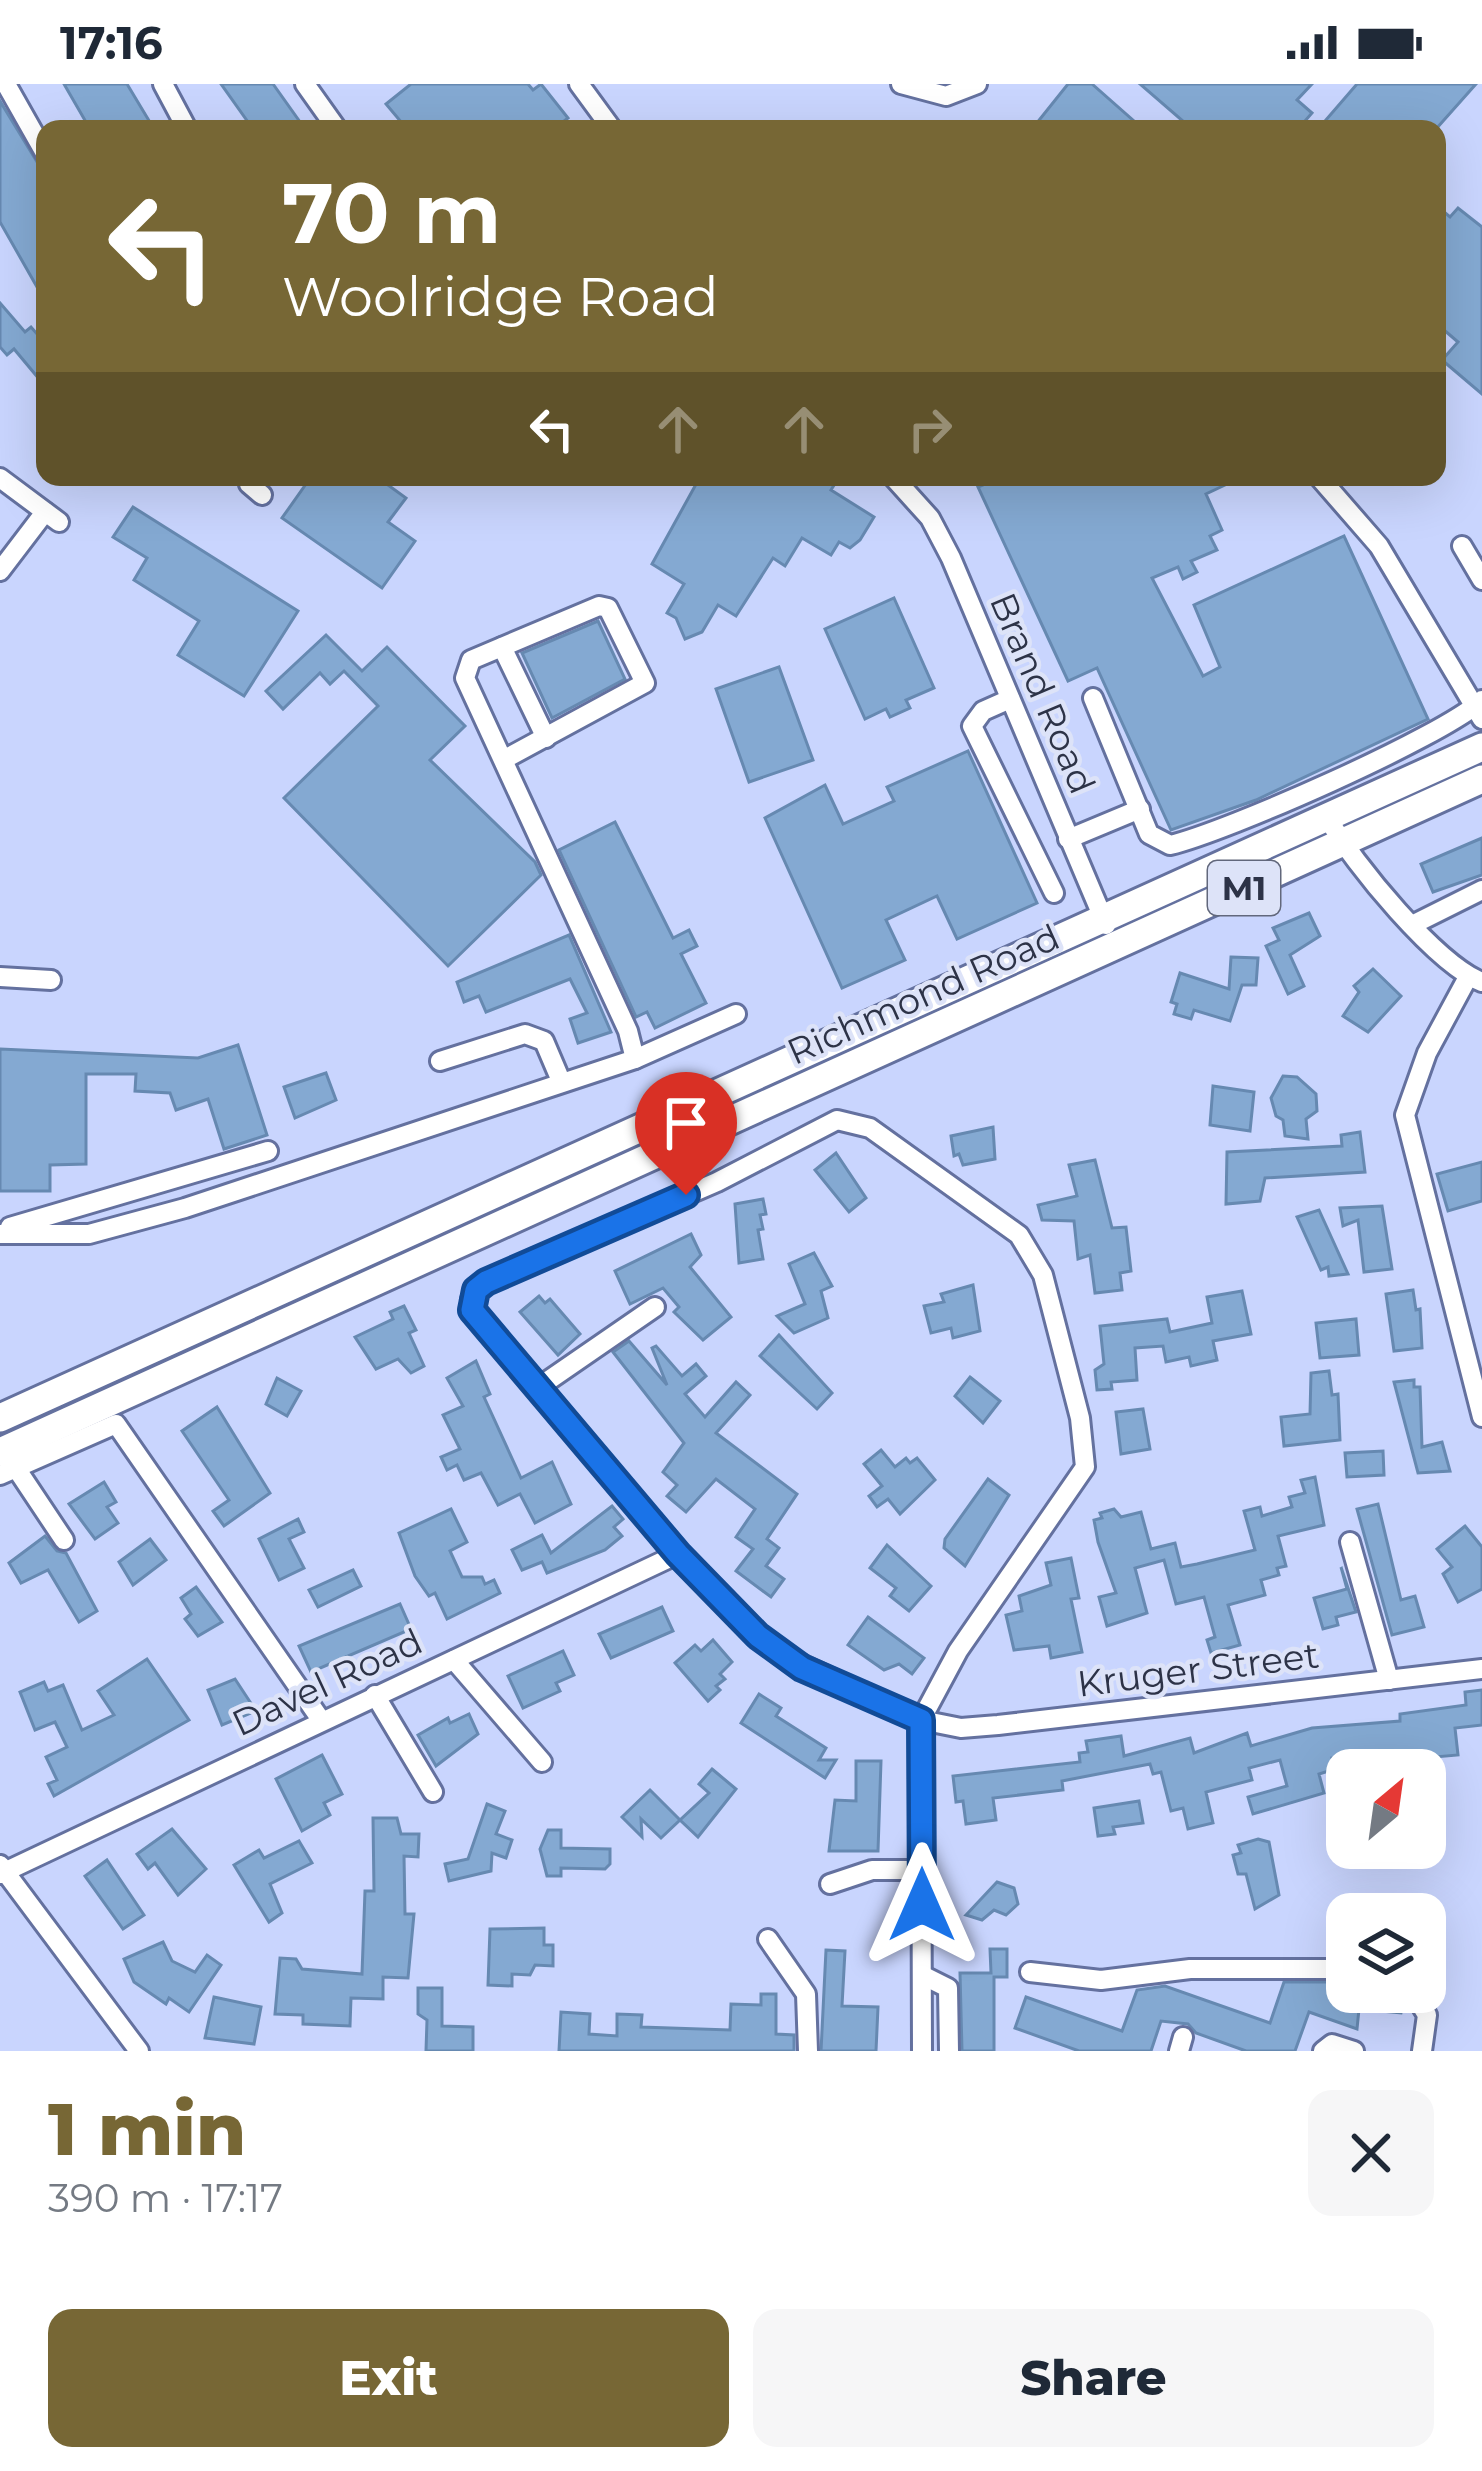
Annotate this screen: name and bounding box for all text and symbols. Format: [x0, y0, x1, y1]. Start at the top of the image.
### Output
text: 17:16 [60, 15, 163, 70]
text: 70 m [282, 162, 501, 264]
icon: left [84, 168, 240, 324]
text: Woolridge Road [282, 264, 719, 330]
icon: left [519, 396, 585, 462]
icon: ahead [645, 396, 711, 462]
icon: ahead [771, 396, 837, 462]
icon: right [897, 396, 963, 462]
street label: Brand Road [981, 586, 1105, 800]
road number: M1 [1208, 861, 1280, 915]
street label: Richmond Road [780, 914, 1066, 1074]
pin [635, 1072, 737, 1195]
icon: arrive [653, 1090, 719, 1156]
street label: Davel Road [225, 1619, 429, 1745]
street label: Kruger Street [1075, 1632, 1321, 1706]
north arrow [1326, 1749, 1446, 1869]
map controls [1326, 1749, 1446, 2013]
position arrow [859, 1842, 985, 1968]
button: layers [1326, 1893, 1446, 2013]
text: 1 min [48, 2085, 246, 2173]
button: close [1308, 2090, 1434, 2216]
text: 390 m · 17:17 [48, 2174, 283, 2222]
button: Exit [48, 2309, 729, 2447]
button: Share [753, 2309, 1434, 2447]

